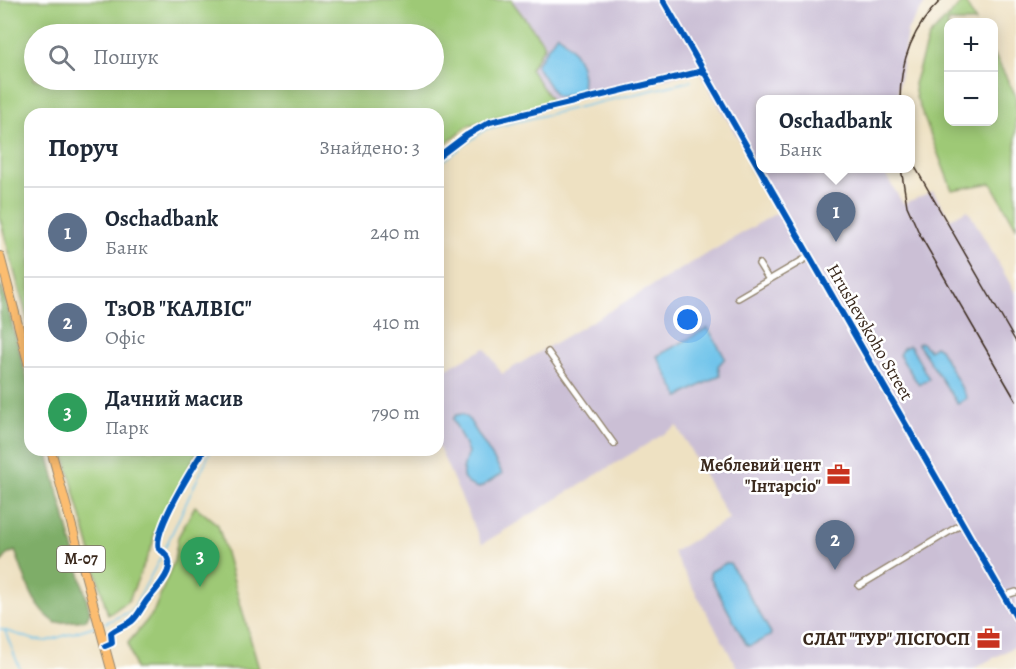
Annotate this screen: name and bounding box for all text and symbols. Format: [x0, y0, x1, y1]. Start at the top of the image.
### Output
map controls [944, 18, 998, 126]
button: + [944, 18, 998, 72]
search box [24, 24, 444, 90]
icon: search [45, 41, 78, 74]
text: Пошук [93, 42, 159, 72]
button: − [944, 72, 998, 126]
popup [756, 95, 915, 173]
text: Oschadbank [779, 106, 892, 136]
text: Поруч [48, 130, 119, 165]
text: Знайдено: 3 [319, 134, 420, 161]
text: Банк [779, 136, 822, 163]
pin: 1 [816, 192, 856, 242]
text: Oschadbank [105, 204, 218, 234]
text: 1 [64, 219, 71, 246]
text: 240 m [370, 219, 420, 246]
text: Банк [105, 234, 148, 261]
street label: Hrushevskoho Street [821, 259, 919, 405]
text: ТзОВ "КАЛВІС" [105, 294, 252, 324]
your location [673, 305, 702, 334]
text: 2 [63, 309, 72, 336]
text: 410 m [373, 309, 420, 336]
text: Офіс [105, 324, 145, 351]
text: Дачний масив [105, 384, 243, 414]
text: 3 [63, 399, 72, 426]
text: 790 m [371, 399, 420, 426]
text: Парк [105, 414, 149, 441]
place label: Меблевий цент "Інтарсіо" [700, 453, 821, 498]
office icon: Меблевий цент "Інтарсіо" [826, 462, 852, 488]
pin: 2 [816, 520, 854, 570]
pin: 3 [180, 538, 220, 587]
road number: М-07 [57, 546, 105, 572]
office icon: СЛАТ "ТУР" ЛІСГОСП [975, 626, 1001, 652]
place label: СЛАТ "ТУР" ЛІСГОСП [803, 627, 970, 651]

